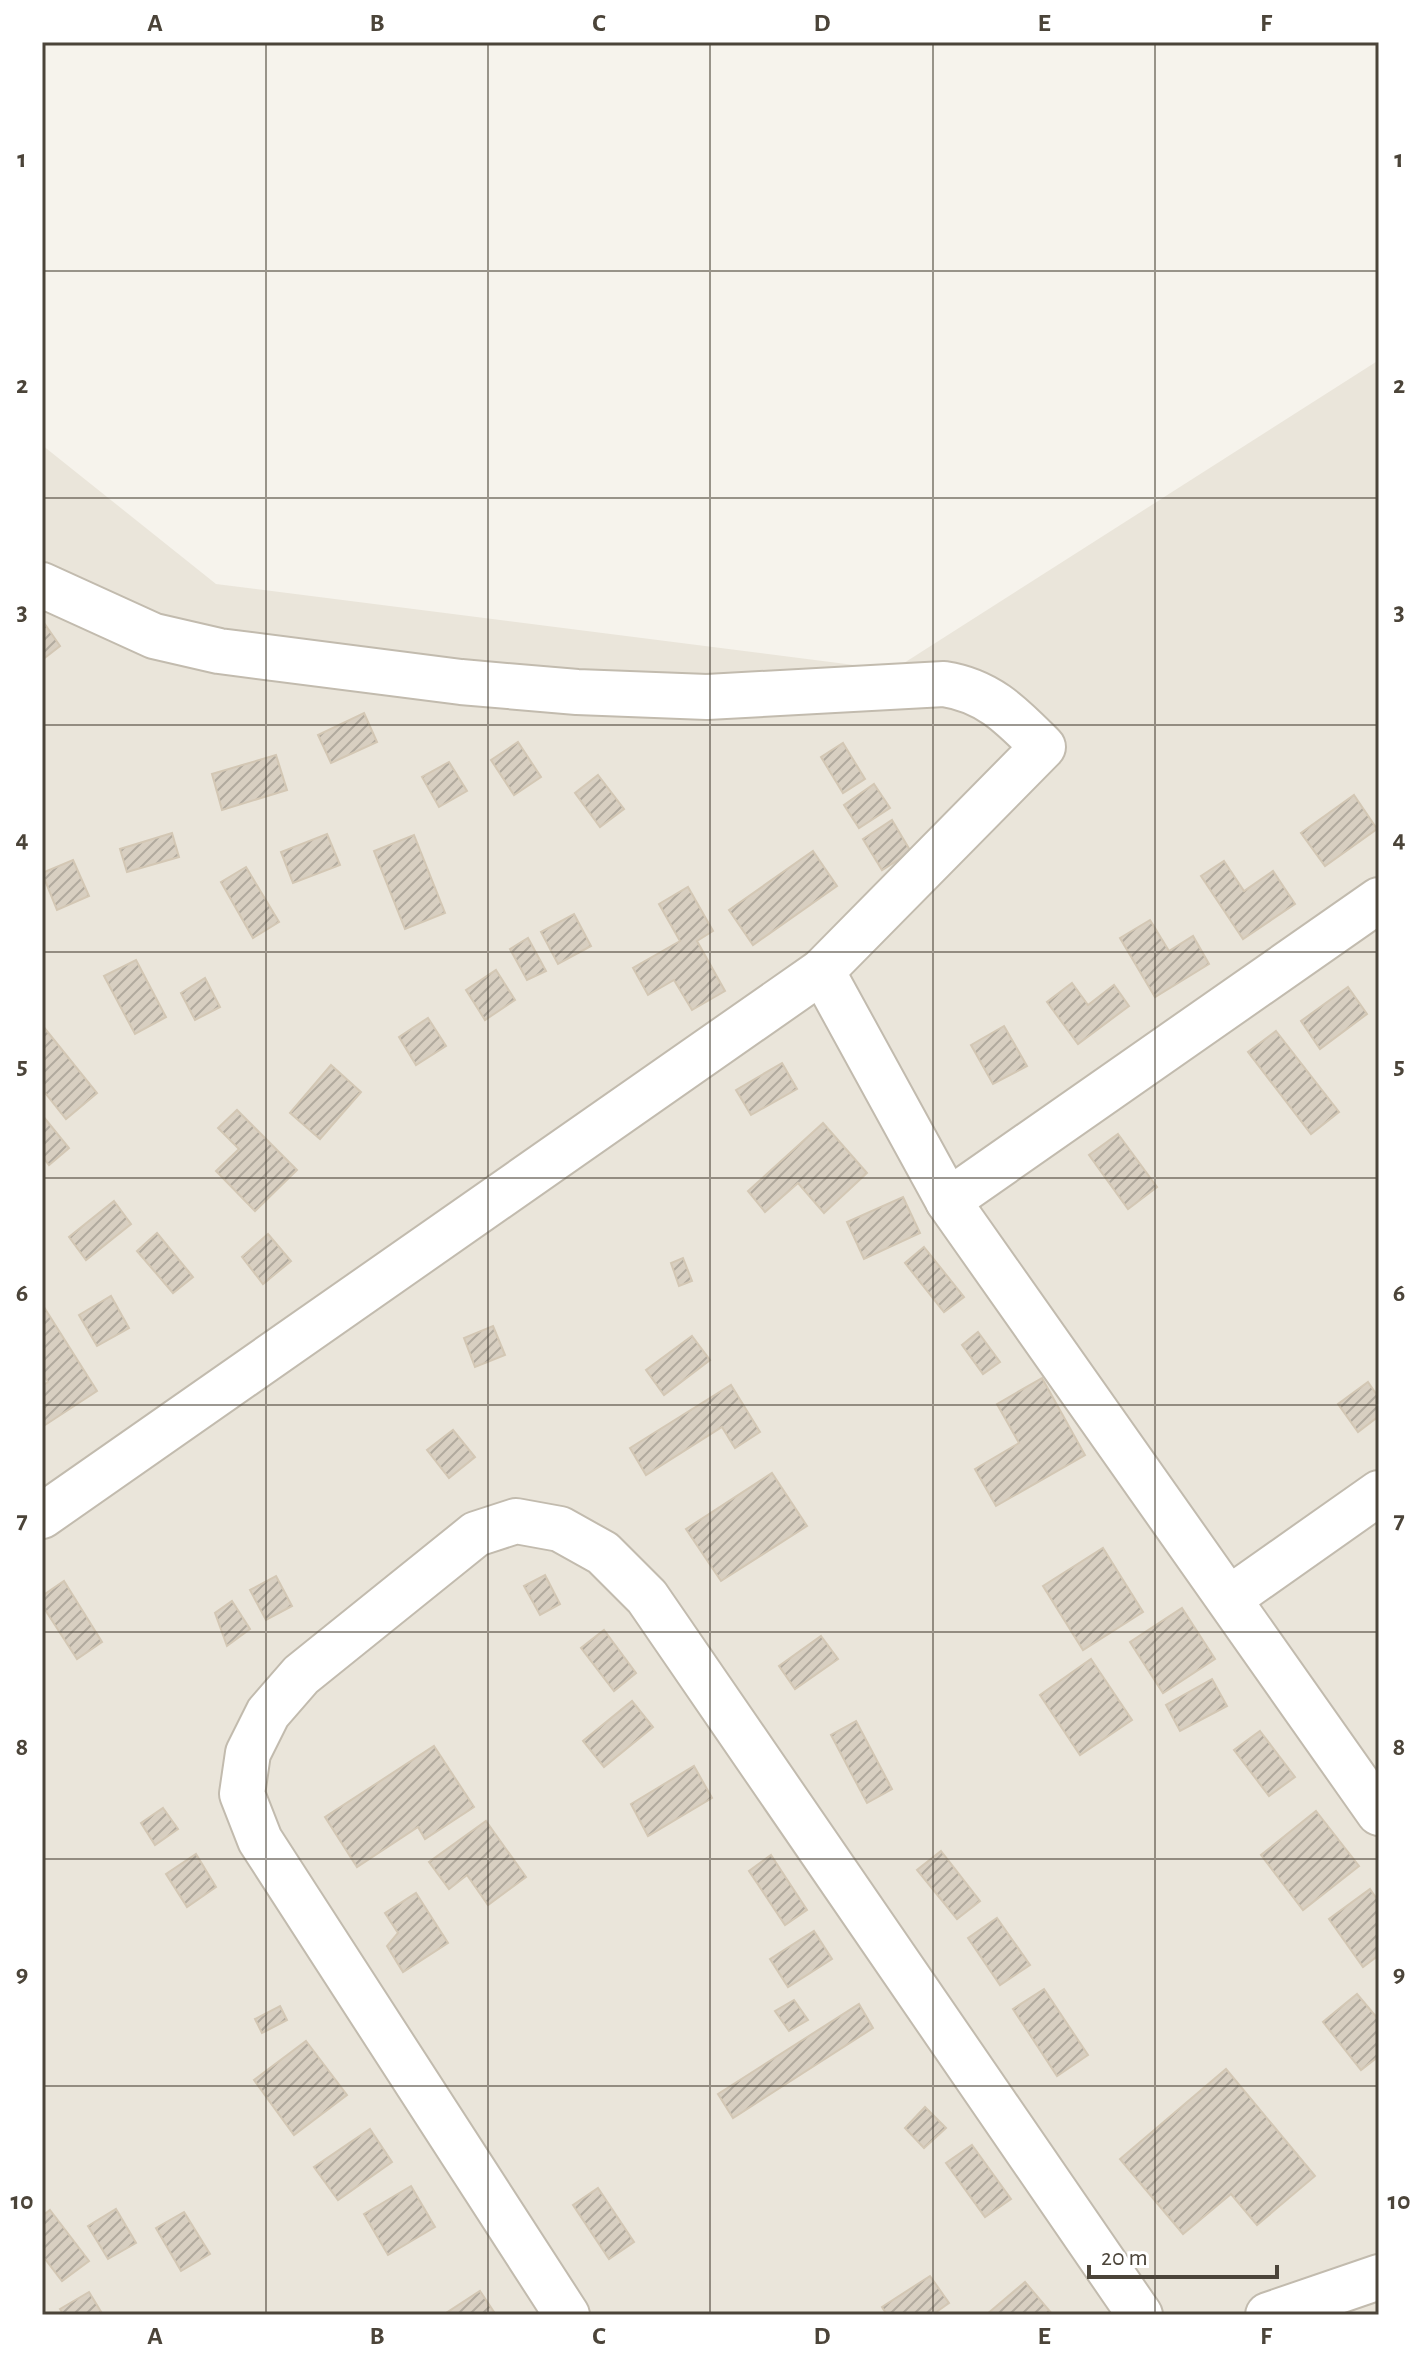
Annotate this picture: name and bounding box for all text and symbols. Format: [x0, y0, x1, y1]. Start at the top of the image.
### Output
text: A [147, 10, 163, 36]
text: B [369, 10, 385, 36]
text: C [592, 10, 606, 36]
text: D [813, 10, 831, 36]
text: E [1037, 10, 1051, 36]
text: F [1260, 10, 1273, 36]
text: 1 [17, 146, 27, 172]
text: 1 [1394, 146, 1404, 172]
text: 2 [16, 372, 28, 398]
text: 2 [1393, 372, 1405, 398]
text: 3 [16, 599, 28, 625]
text: 3 [1393, 599, 1405, 625]
text: 4 [15, 826, 29, 852]
text: 4 [1392, 826, 1406, 852]
text: 5 [16, 1053, 28, 1079]
text: 5 [1393, 1053, 1405, 1079]
text: 6 [16, 1280, 28, 1306]
text: 6 [1393, 1280, 1405, 1306]
text: 7 [16, 1507, 28, 1533]
text: 7 [1393, 1507, 1405, 1533]
text: 8 [16, 1734, 28, 1760]
text: 8 [1393, 1734, 1405, 1760]
text: 9 [16, 1961, 28, 1987]
text: 9 [1393, 1961, 1405, 1987]
text: 10 [11, 2188, 33, 2214]
text: 10 [1388, 2188, 1410, 2214]
scale bar [1089, 2229, 1277, 2279]
text: 20 m [1101, 2246, 1148, 2270]
text: A [147, 2323, 163, 2349]
text: B [369, 2323, 385, 2349]
text: C [592, 2323, 606, 2349]
text: D [813, 2323, 831, 2349]
text: E [1037, 2323, 1051, 2349]
text: F [1260, 2323, 1273, 2349]

